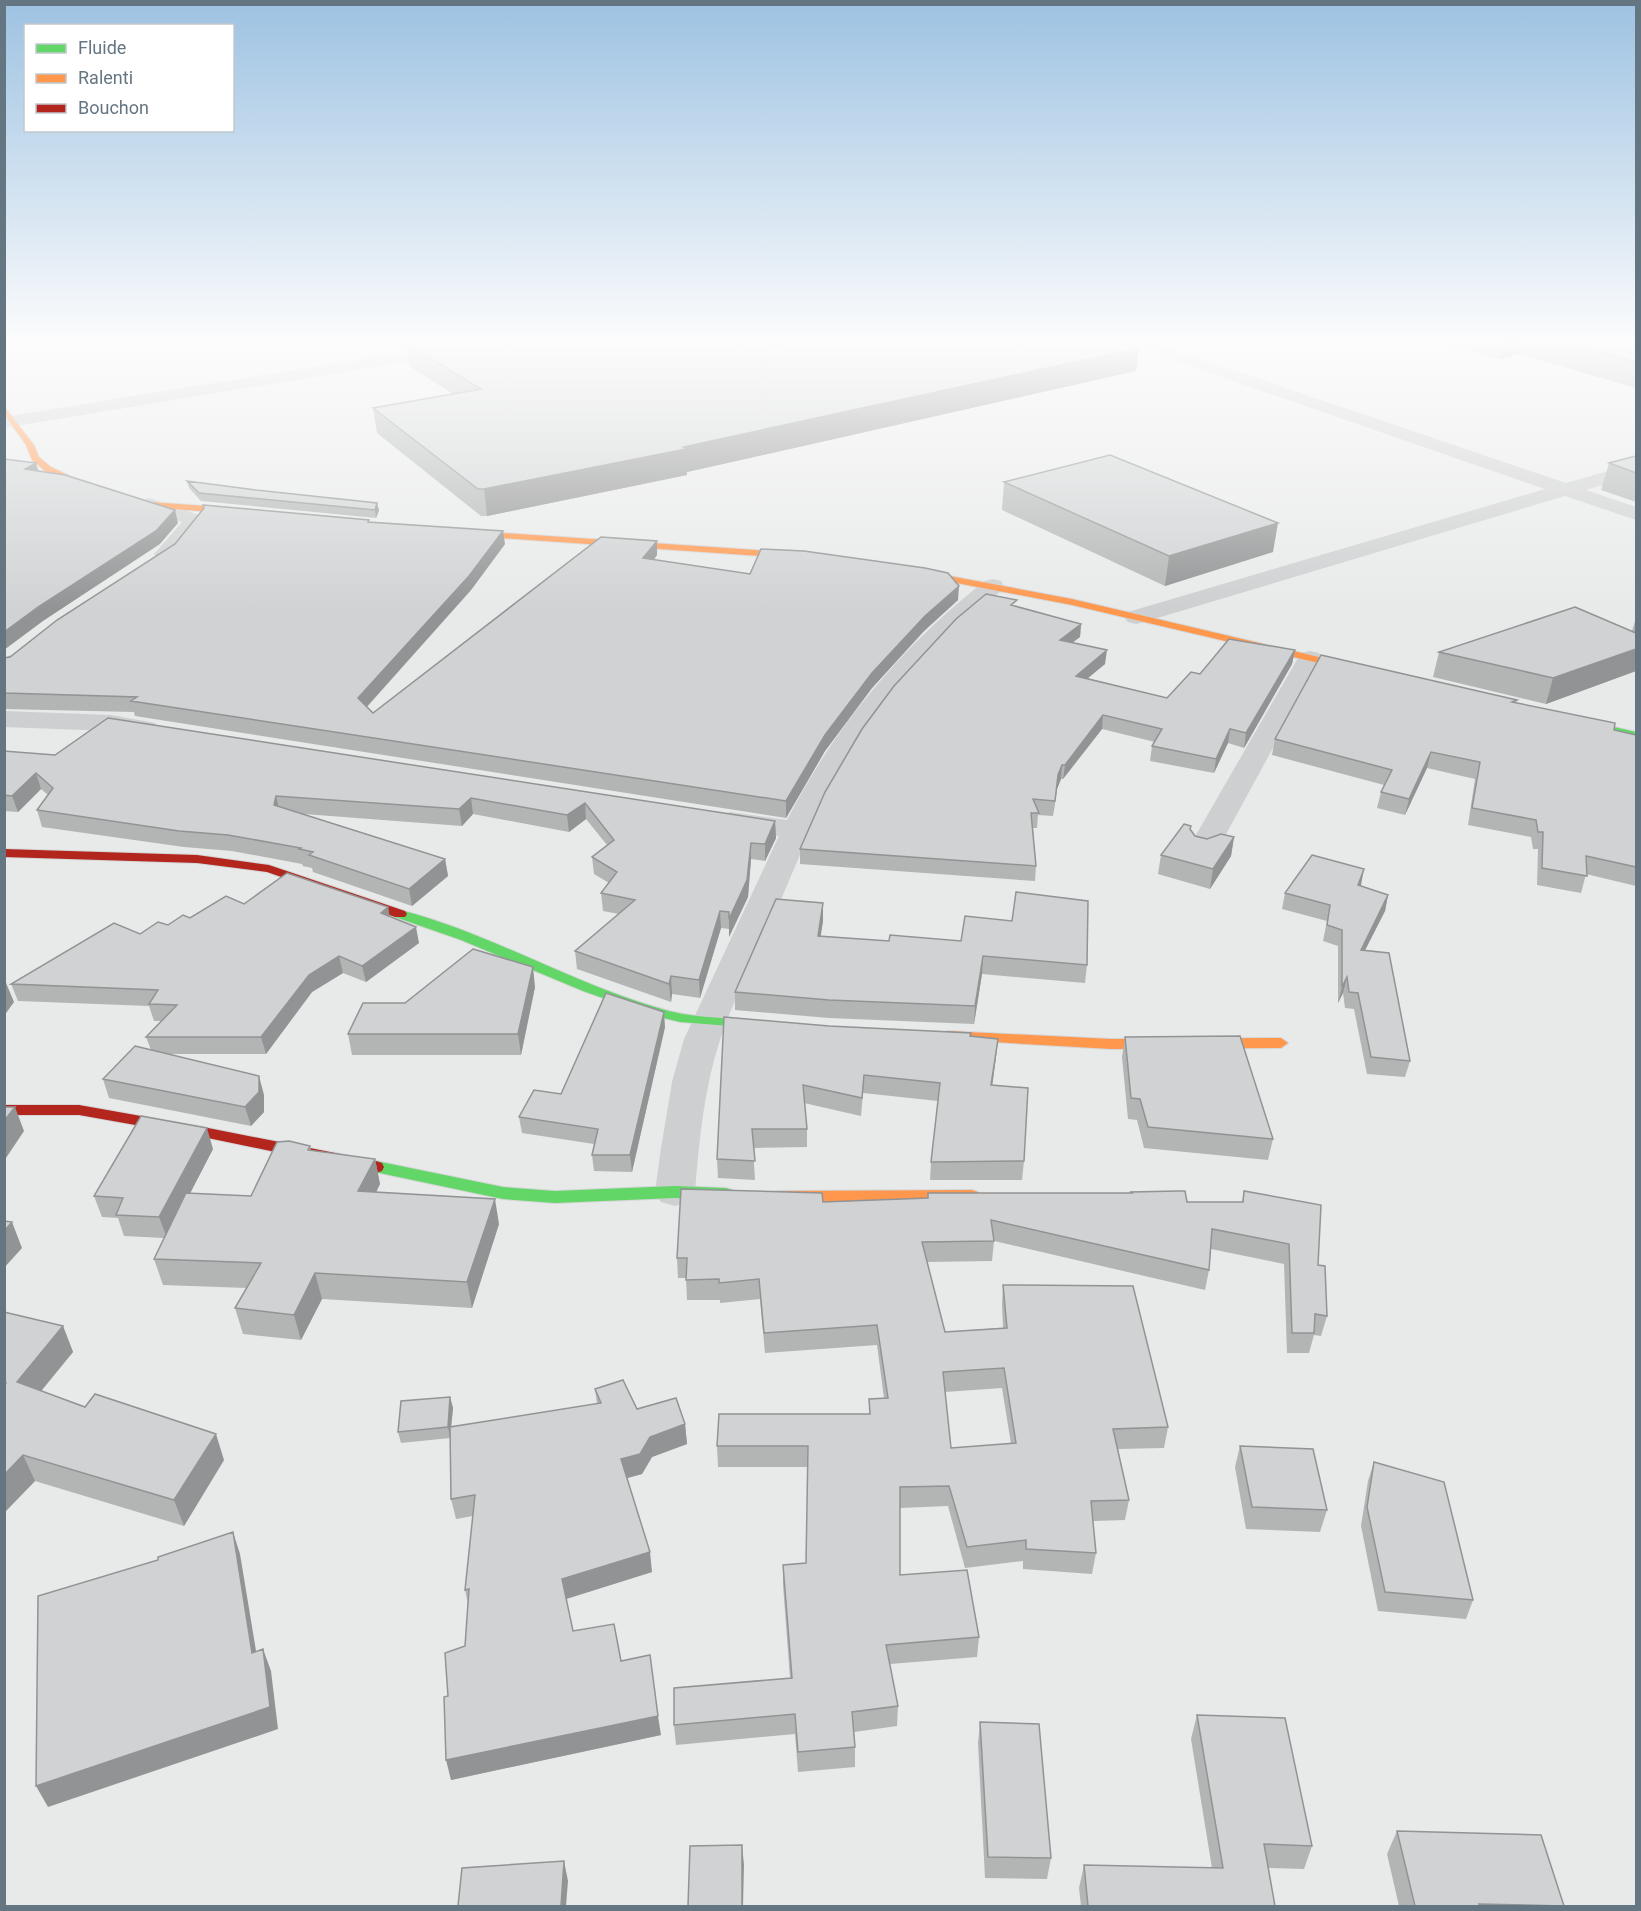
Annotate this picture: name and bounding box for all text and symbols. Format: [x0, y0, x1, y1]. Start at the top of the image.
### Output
legend [24, 24, 234, 132]
text: Fluide [78, 37, 126, 58]
text: Ralenti [78, 67, 133, 88]
text: Bouchon [78, 97, 149, 118]

